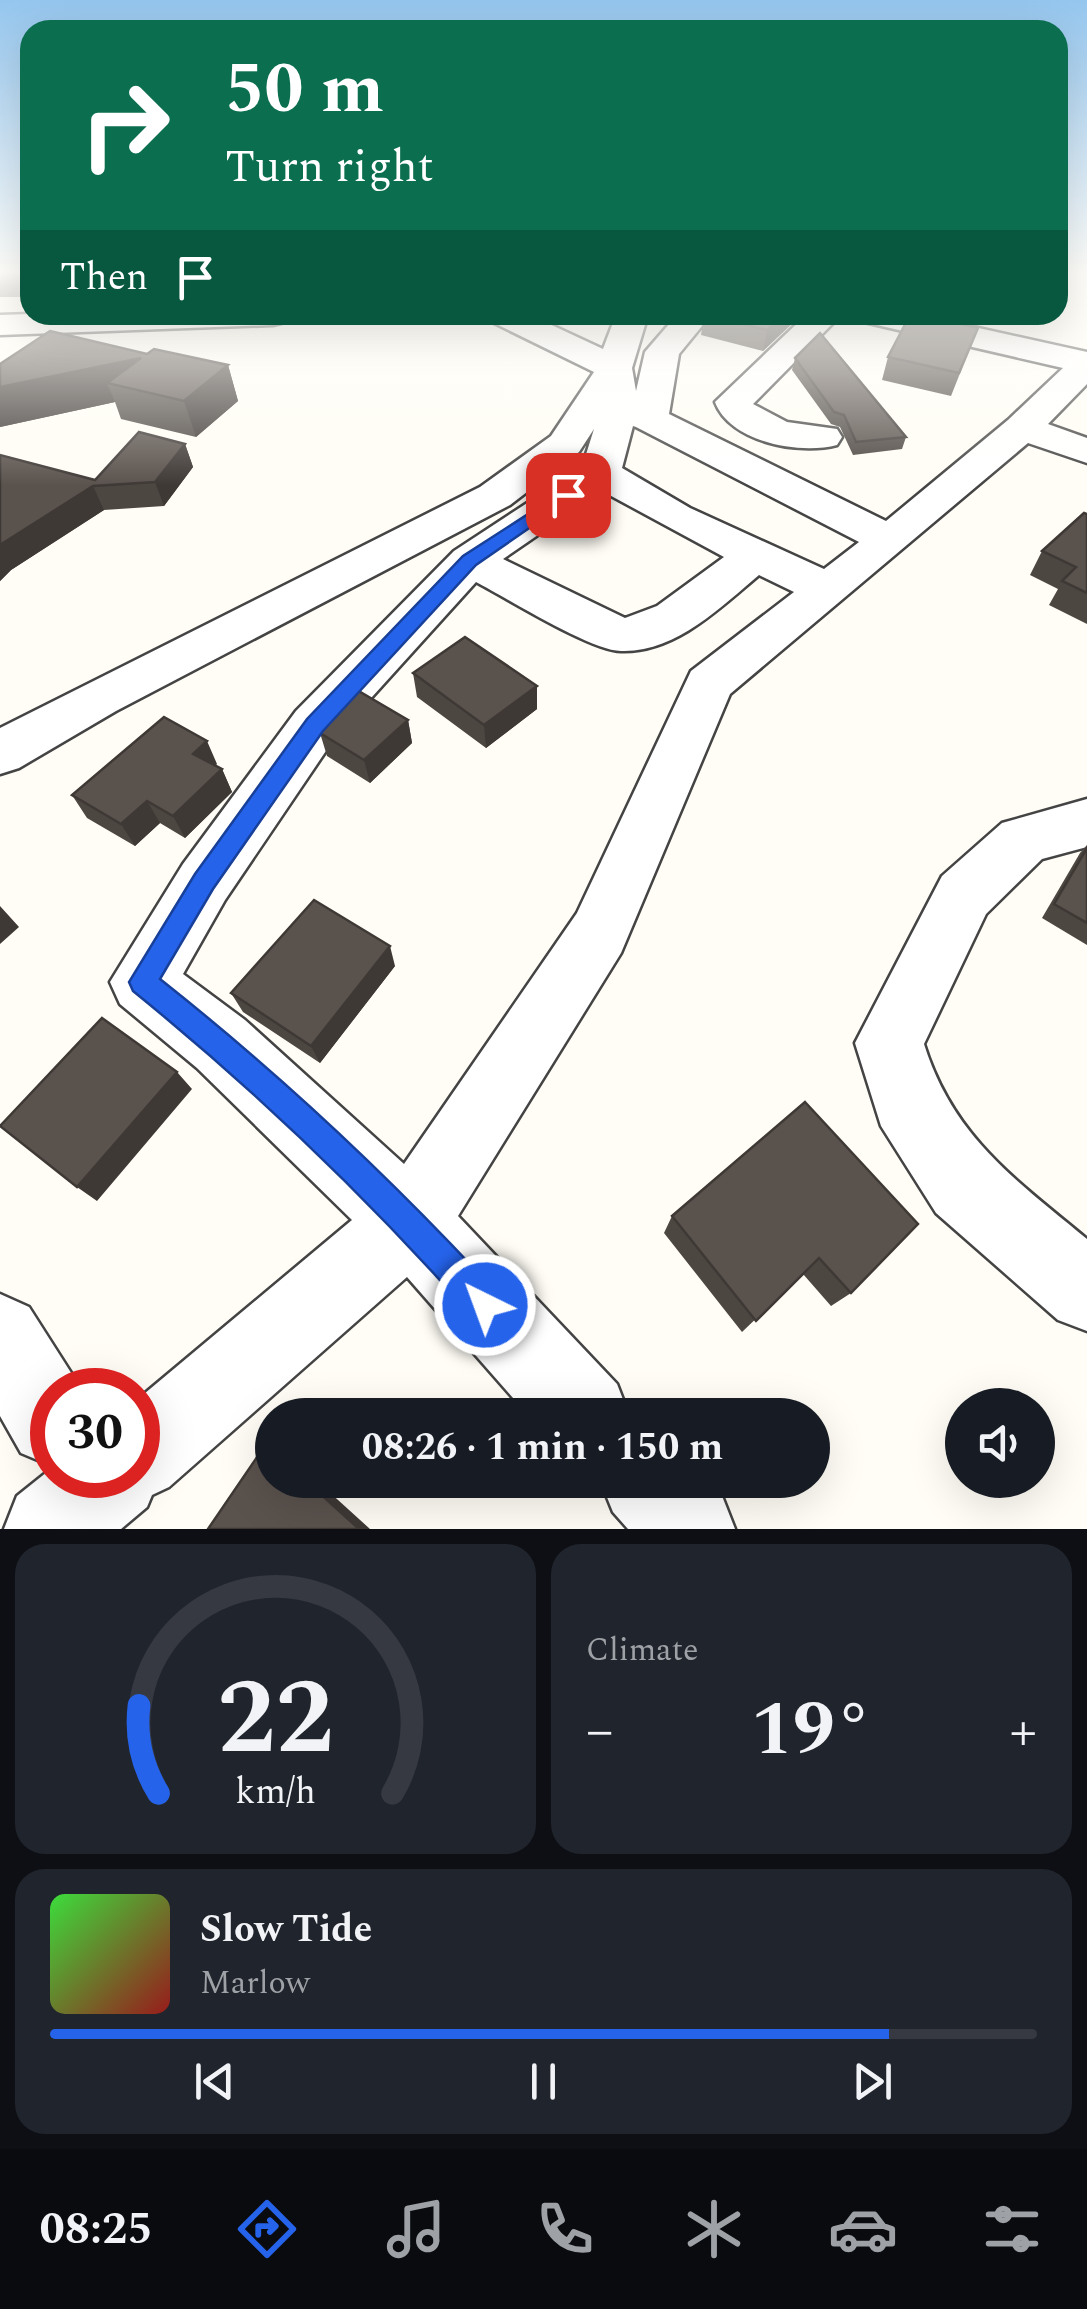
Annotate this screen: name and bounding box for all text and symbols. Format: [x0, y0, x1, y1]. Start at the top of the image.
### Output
text: 50 m [225, 37, 384, 143]
icon: right [60, 60, 190, 190]
text: Turn right [225, 133, 434, 202]
text: Then [60, 249, 148, 307]
icon: arrive [168, 250, 223, 305]
pin [526, 453, 611, 538]
icon: arrive [541, 468, 596, 523]
position arrow [433, 1253, 537, 1357]
speed limit sign: 30 [30, 1368, 160, 1498]
map controls [945, 1388, 1055, 1498]
button: sound [945, 1388, 1055, 1498]
text: 08:26 · 1 min · 150 m [362, 1419, 723, 1477]
text: Climate [586, 1626, 698, 1675]
text: 22 [217, 1641, 334, 1799]
text: 19° [751, 1674, 872, 1788]
text: − [586, 1690, 614, 1773]
text: + [1009, 1690, 1037, 1773]
text: km/h [235, 1765, 316, 1820]
text: Slow Tide [200, 1901, 372, 1959]
text: Marlow [200, 1959, 310, 2008]
icon: previous [187, 2054, 242, 2109]
icon: pause [516, 2054, 571, 2109]
icon: next [845, 2054, 900, 2109]
icon: directions [232, 2194, 302, 2264]
icon: music [381, 2194, 451, 2264]
icon: phone [530, 2194, 600, 2264]
icon: climate [679, 2194, 749, 2264]
icon: car [828, 2194, 898, 2264]
icon: filters [977, 2194, 1047, 2264]
text: 08:25 [40, 2195, 153, 2264]

